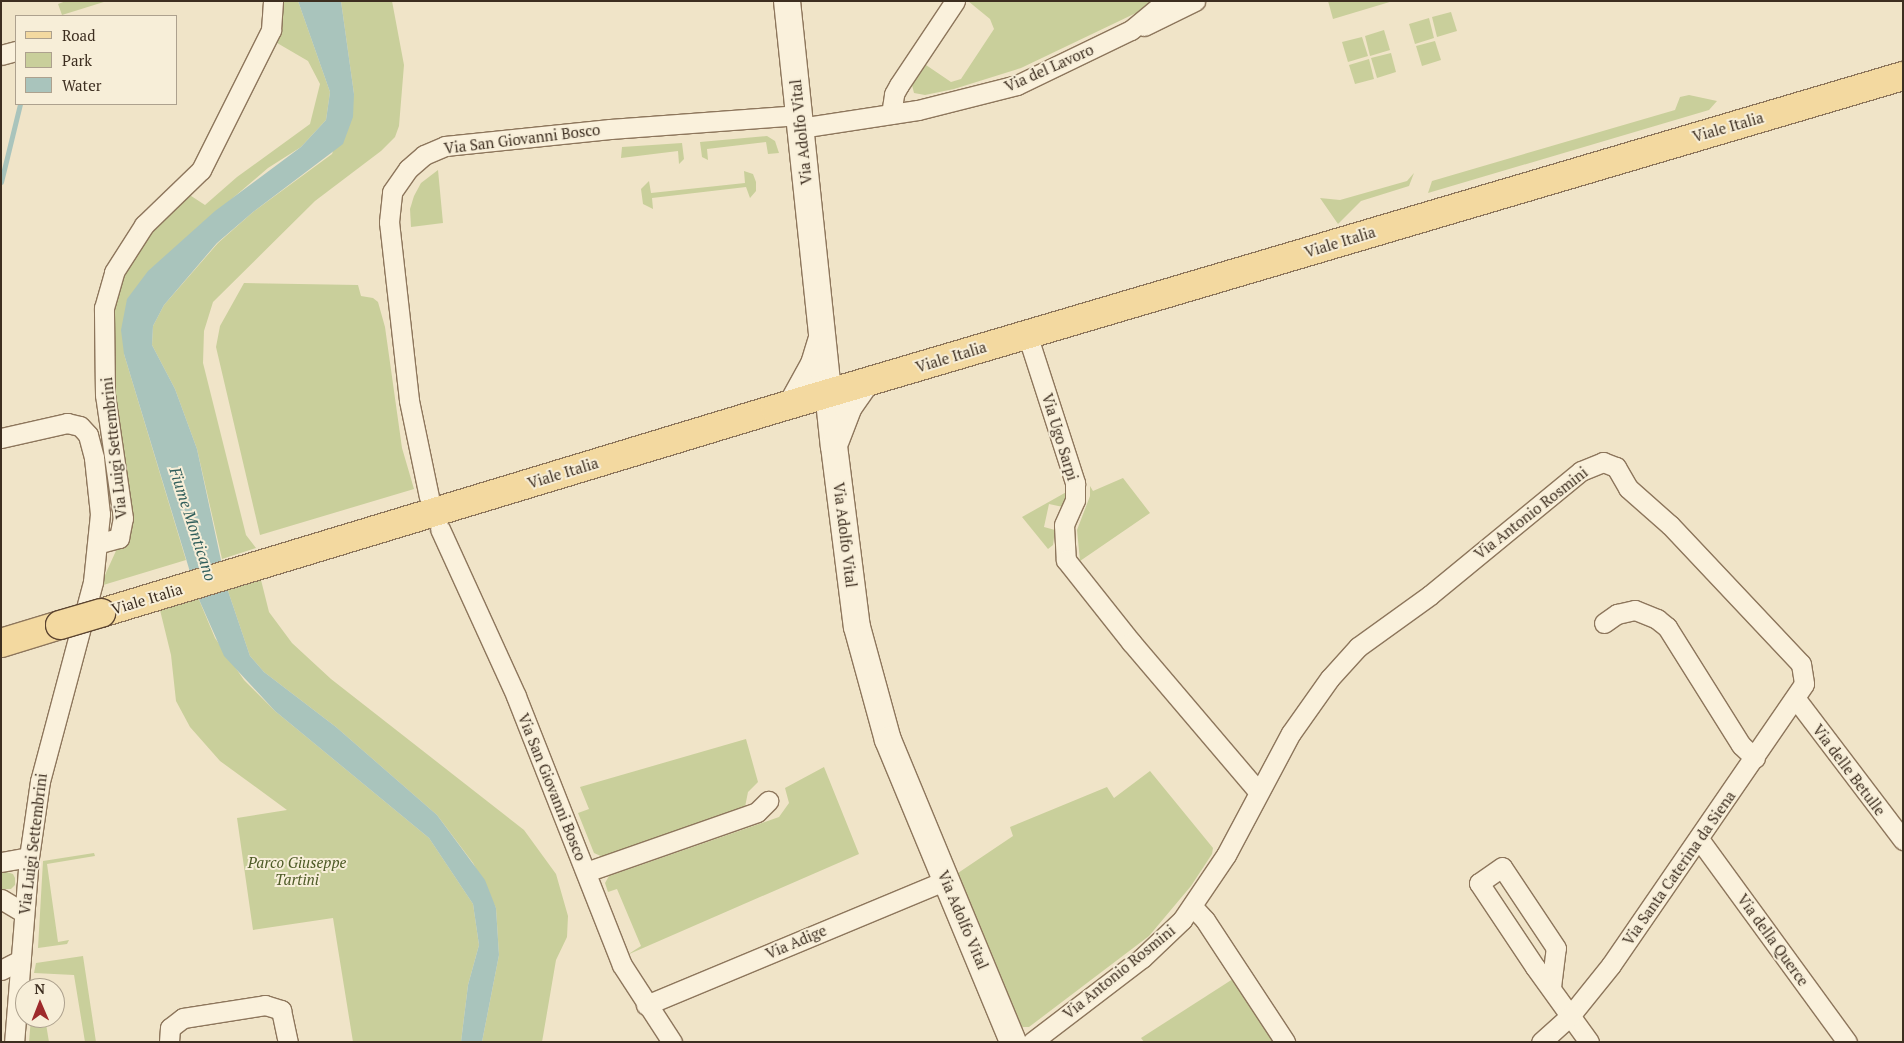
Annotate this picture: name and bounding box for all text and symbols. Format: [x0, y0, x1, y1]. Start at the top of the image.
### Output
legend [15, 15, 178, 105]
text: Road [62, 25, 95, 45]
street label: Via del Lavoro [1002, 40, 1096, 96]
text: Park [62, 50, 92, 70]
text: Water [62, 75, 101, 95]
street label: Via Adolfo Vital [786, 78, 816, 186]
street label: Viale Italia [1690, 108, 1766, 146]
street label: Via San Giovanni Bosco [443, 120, 601, 158]
street label: Viale Italia [1302, 223, 1378, 261]
street label: Viale Italia [913, 338, 989, 376]
street label: Via Luigi Settembrini [98, 376, 130, 520]
street label: Via Ugo Sarpi [1038, 391, 1082, 483]
street label: Viale Italia [525, 454, 601, 492]
street label: Via Antonio Rosmini [1471, 463, 1591, 563]
water label: Fiume Monticano [166, 465, 220, 583]
street label: Via Adolfo Vital [830, 481, 860, 589]
street label: Viale Italia [109, 580, 185, 618]
street label: Via San Giovanni Bosco [514, 711, 590, 863]
street label: Via delle Betulle [1809, 721, 1889, 819]
street label: Via Luigi Settembrini [15, 772, 51, 916]
street label: Via Santa Caterina da Siena [1619, 787, 1739, 949]
park label: Parco Giuseppe Tartini [248, 853, 346, 888]
street label: Via Adolfo Vital [934, 867, 992, 973]
street label: Via della Querce [1734, 890, 1812, 990]
street label: Via Adige [763, 921, 829, 963]
street label: Via Antonio Rosmini [1059, 921, 1179, 1023]
north arrow [15, 978, 65, 1028]
text: N [34, 979, 45, 998]

